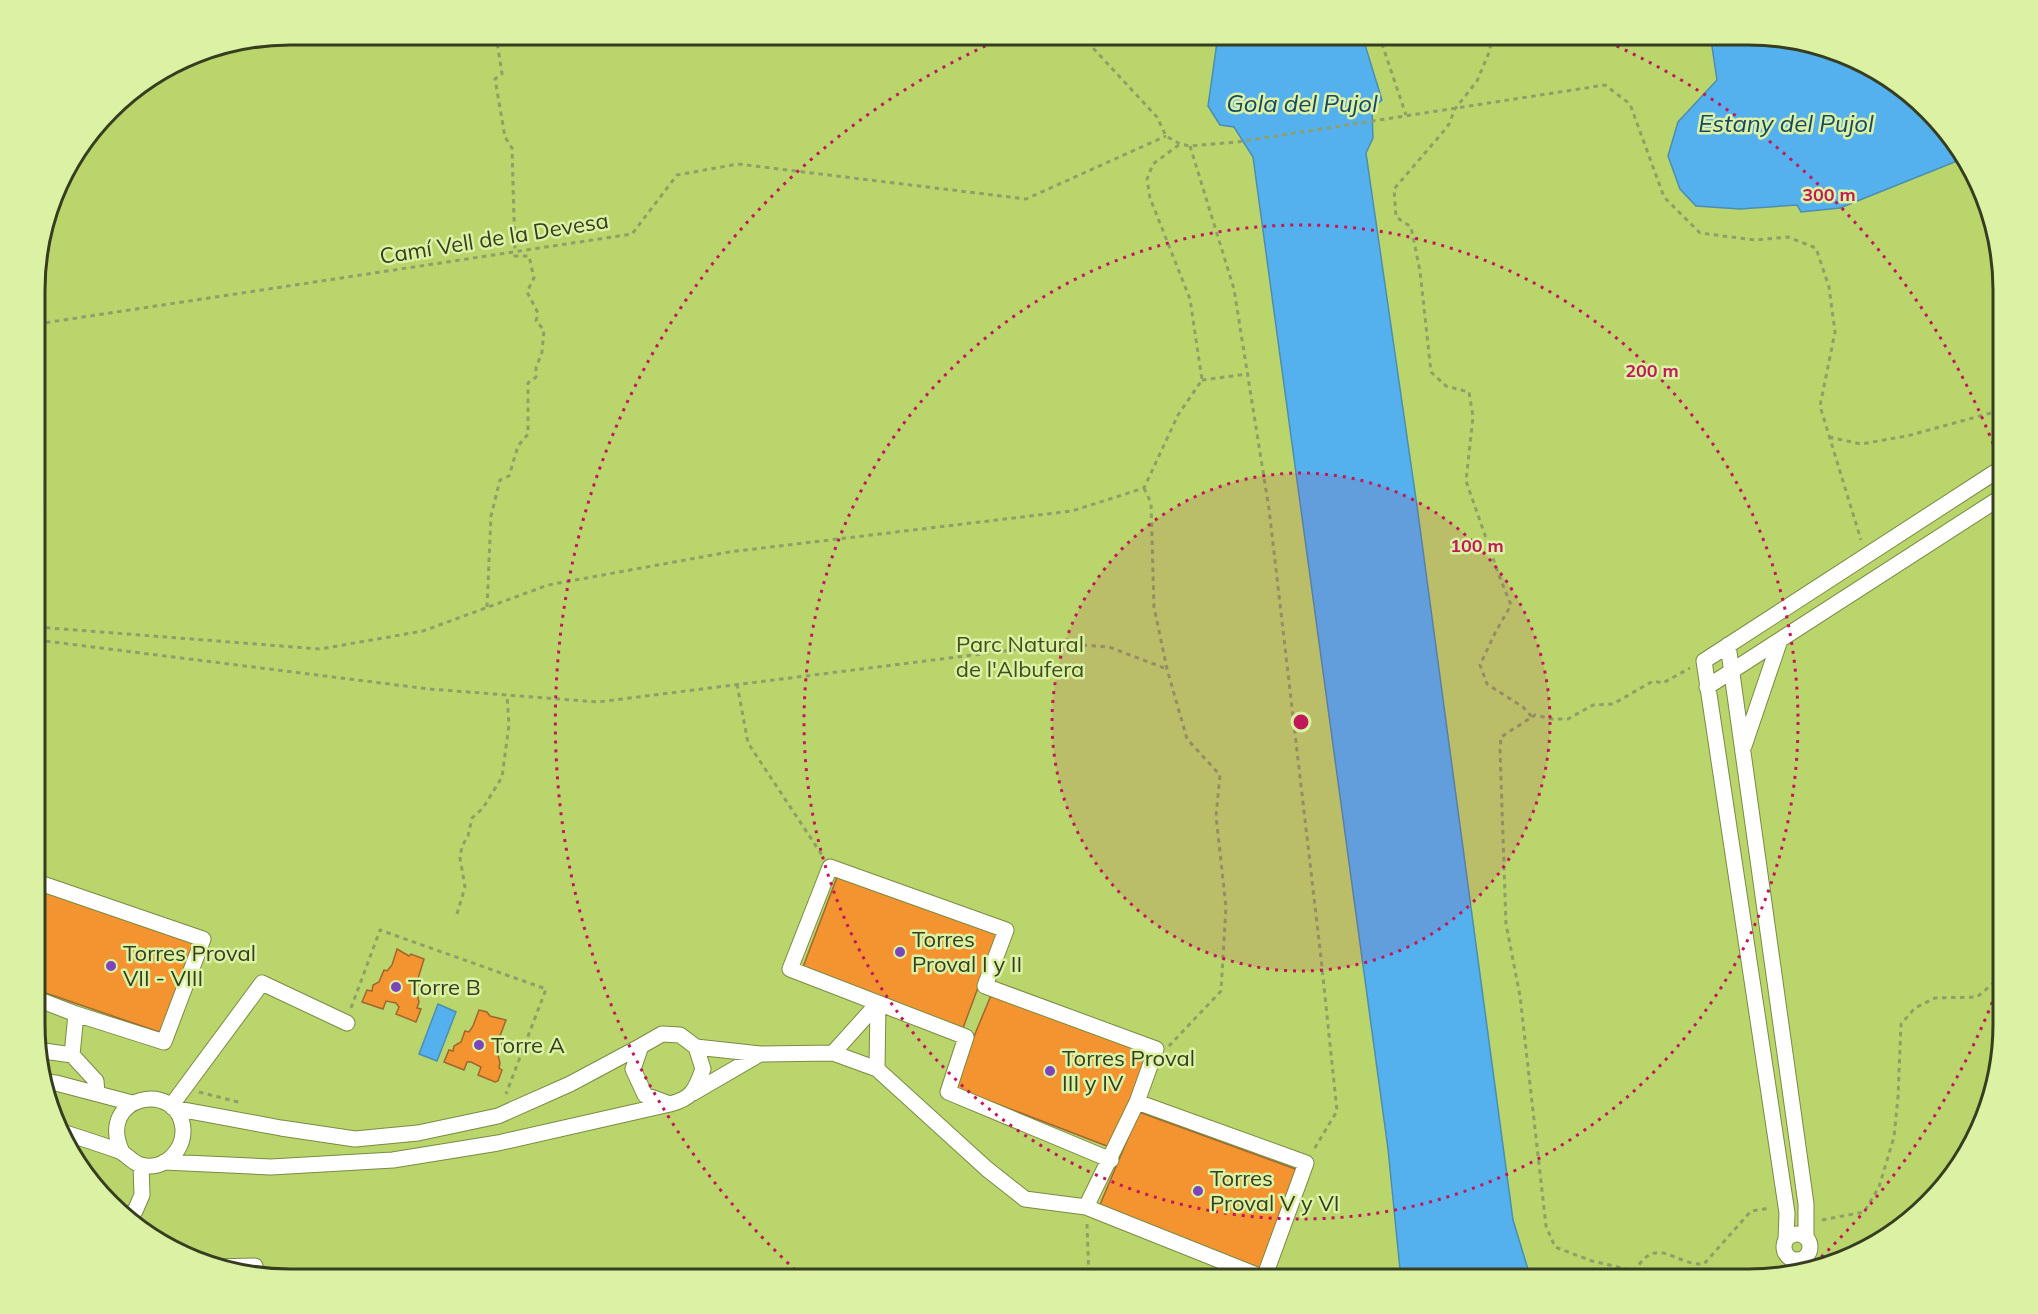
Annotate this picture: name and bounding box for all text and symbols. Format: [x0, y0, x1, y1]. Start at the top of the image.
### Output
water label: Gola del Pujol [1226, 88, 1378, 118]
water label: Estany del Pujol [1698, 108, 1874, 138]
text: 300 m [1802, 183, 1856, 206]
street label: Camí Vell de la Devesa [378, 206, 610, 270]
text: 200 m [1625, 359, 1679, 382]
text: 100 m [1450, 534, 1504, 557]
park label: Parc Natural de l'Albufera [956, 630, 1084, 683]
centre of rings [1291, 712, 1311, 732]
place label: Torres Proval I y II [912, 925, 1022, 978]
place label: Torres Proval VII - VIII [123, 939, 256, 992]
marker: Torres Proval I y II [893, 945, 907, 959]
marker: Torres Proval VII - VIII [104, 959, 118, 973]
place label: Torre B [408, 973, 481, 1001]
marker: Torre B [389, 980, 403, 994]
place label: Torre A [491, 1031, 565, 1059]
marker: Torre A [472, 1038, 486, 1052]
place label: Torres Proval III y IV [1062, 1044, 1195, 1097]
marker: Torres Proval III y IV [1043, 1064, 1057, 1078]
place label: Torres Proval V y VI [1210, 1164, 1340, 1217]
marker: Torres Proval V y VI [1191, 1184, 1205, 1198]

